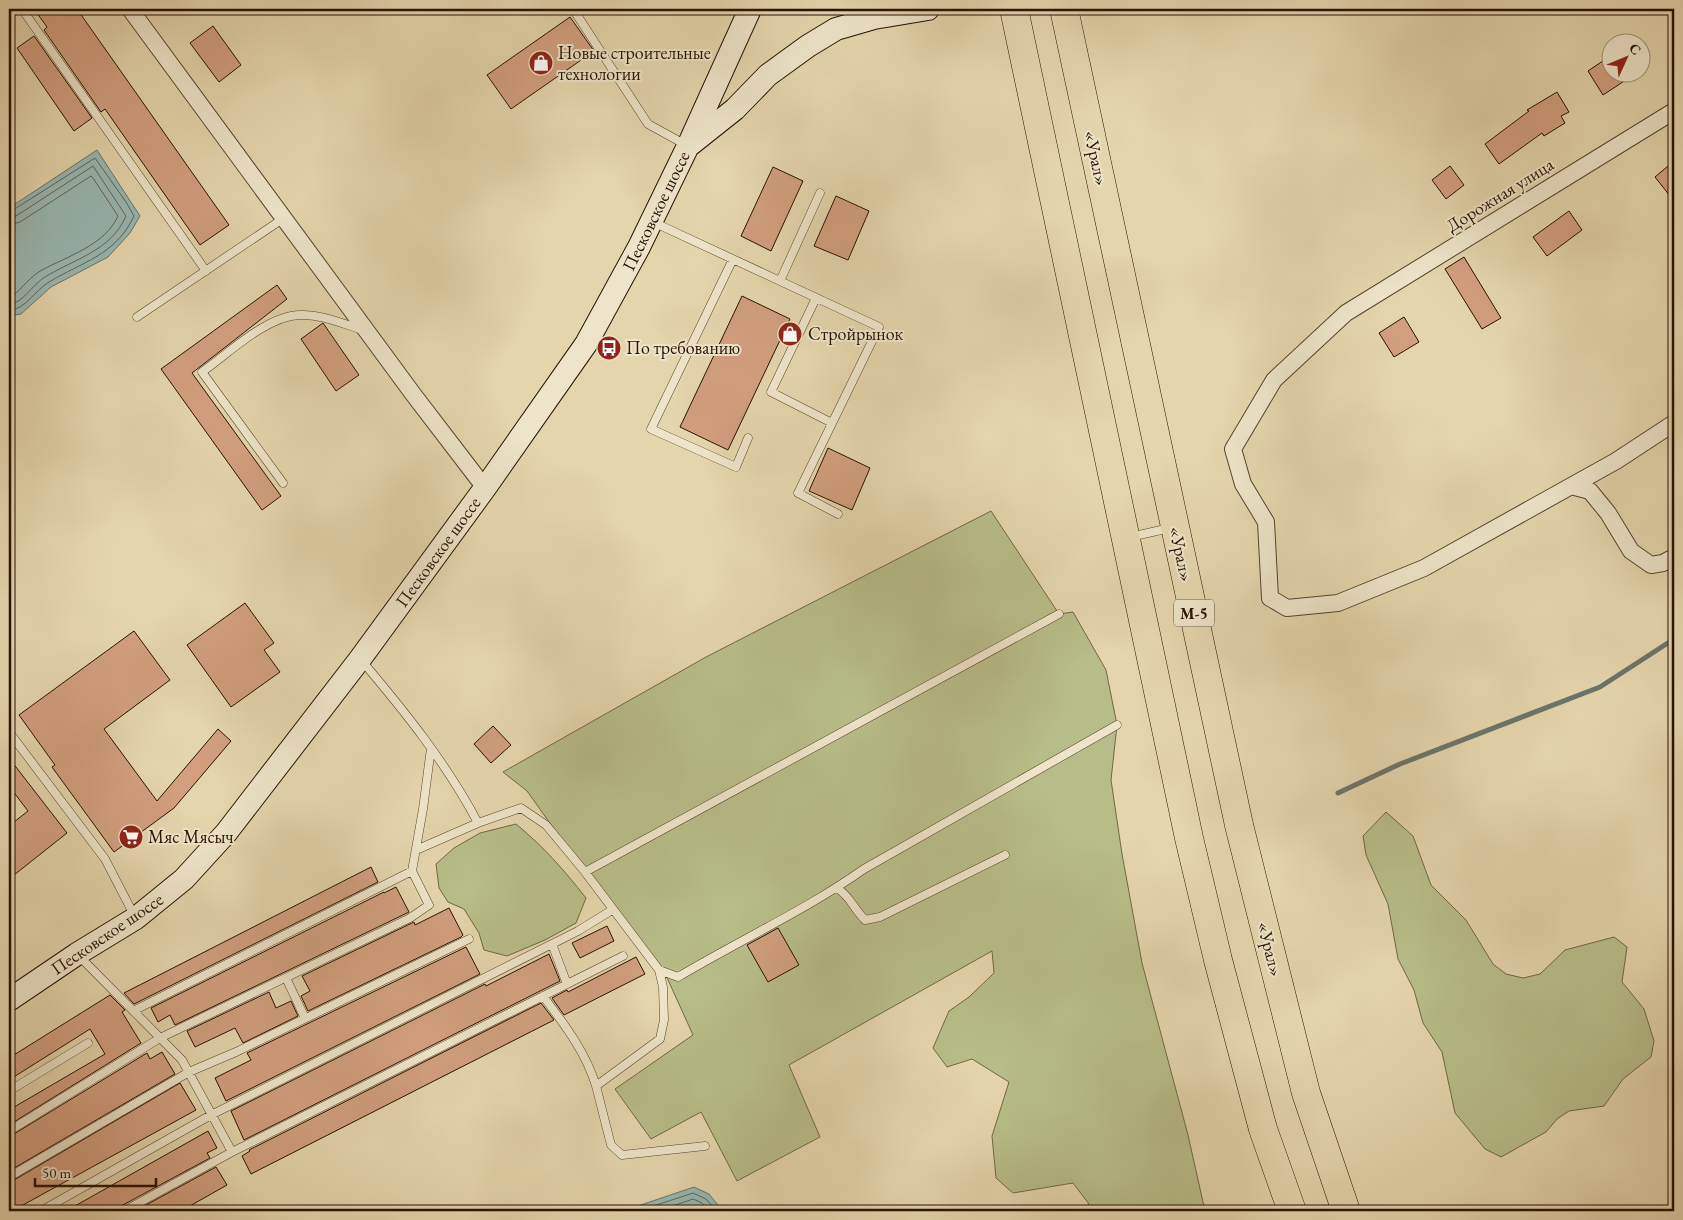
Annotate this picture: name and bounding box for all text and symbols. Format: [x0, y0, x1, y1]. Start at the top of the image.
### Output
north arrow [1600, 32, 1650, 82]
text: С [1625, 39, 1645, 59]
place label: Новые строительные технологии [558, 41, 711, 85]
shop icon: Новые строительные технологии [528, 50, 554, 76]
street label: «Урал» [1079, 128, 1114, 188]
street label: Песковское шоссе [617, 147, 695, 275]
street label: Дорожная улица [1442, 152, 1558, 237]
shop icon: Стройрынок [777, 321, 803, 347]
place label: Стройрынок [808, 322, 904, 345]
bus stop icon: По требованию [596, 335, 622, 361]
place label: По требованию [626, 336, 740, 359]
street label: Песковское шоссе [390, 492, 485, 611]
street label: «Урал» [1164, 524, 1199, 584]
road number: М-5 [1174, 600, 1214, 626]
supermarket icon: Мяс Мясыч [118, 824, 144, 850]
place label: Мяс Мясыч [148, 825, 234, 848]
street label: Песковское шоссе [46, 887, 167, 980]
street label: «Урал» [1253, 919, 1288, 979]
scale bar [35, 1155, 156, 1187]
text: 50 m [42, 1163, 71, 1182]

